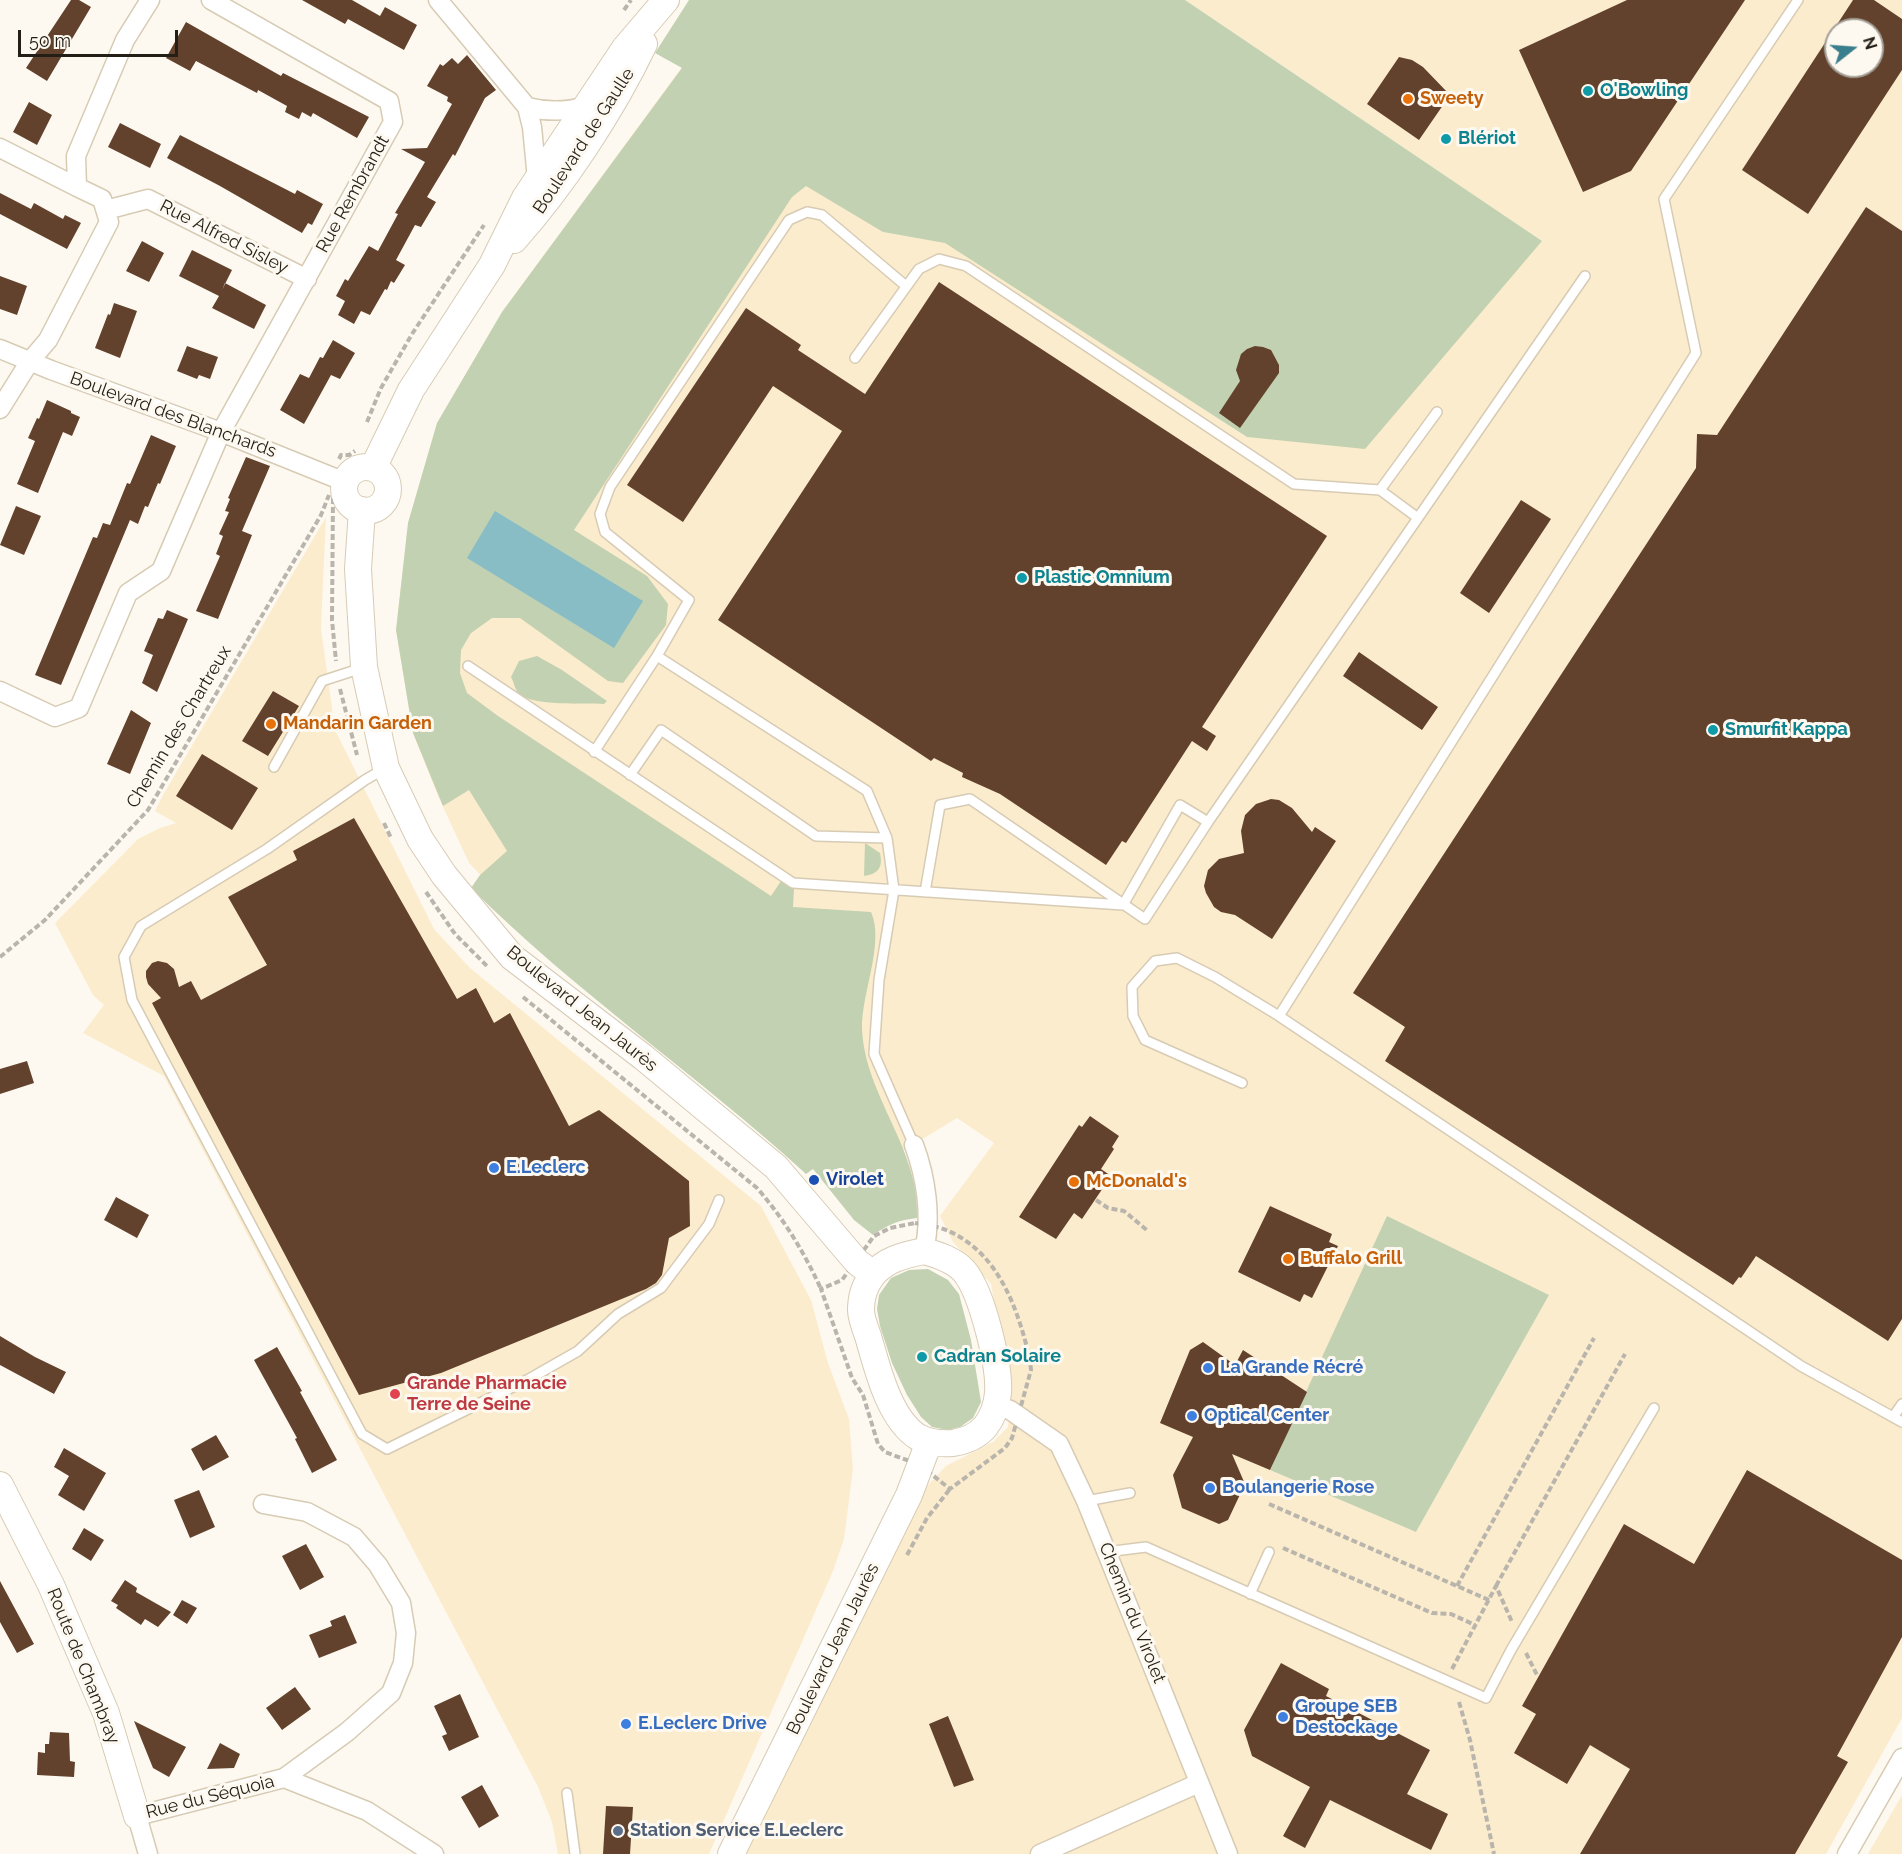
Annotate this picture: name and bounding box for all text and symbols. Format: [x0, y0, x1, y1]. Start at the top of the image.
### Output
scale bar [21, 18, 182, 56]
north arrow [1824, 18, 1884, 78]
text: 50 m [29, 30, 71, 51]
text: N [1859, 35, 1881, 52]
street label: Boulevard de Gaulle [529, 64, 639, 218]
place label: O'Bowling [1600, 80, 1688, 102]
marker: O'Bowling [1581, 84, 1595, 98]
place label: Sweety [1420, 88, 1484, 110]
marker: Sweety [1401, 92, 1415, 106]
place label: Blériot [1458, 128, 1516, 150]
street label: Rue Rembrandt [312, 131, 394, 257]
marker: Blériot [1439, 132, 1453, 146]
street label: Rue Alfred Sisley [156, 195, 292, 279]
street label: Boulevard des Blanchards [67, 368, 279, 462]
place label: Plastic Omnium [1034, 567, 1170, 589]
marker: Plastic Omnium [1015, 571, 1029, 585]
street label: Chemin des Chartreux [122, 642, 236, 812]
place label: Mandarin Garden [283, 713, 432, 735]
marker: Mandarin Garden [264, 717, 278, 731]
place label: Smurfit Kappa [1725, 719, 1848, 741]
marker: Smurfit Kappa [1706, 723, 1720, 737]
street label: Boulevard Jean Jaurès [502, 941, 662, 1077]
place label: E.Leclerc [506, 1157, 586, 1179]
marker: E.Leclerc [487, 1161, 501, 1175]
place label: Virolet [826, 1169, 884, 1191]
place label: McDonald's [1086, 1171, 1187, 1193]
marker: Virolet [807, 1173, 821, 1187]
marker: McDonald's [1067, 1175, 1081, 1189]
place label: Buffalo Grill [1300, 1248, 1402, 1270]
marker: Buffalo Grill [1281, 1252, 1295, 1266]
place label: Cadran Solaire [934, 1346, 1061, 1368]
marker: Cadran Solaire [915, 1350, 929, 1364]
place label: La Grande Récré [1220, 1357, 1363, 1379]
marker: La Grande Récré [1201, 1361, 1215, 1375]
place label: Grande Pharmacie Terre de Seine [407, 1373, 567, 1416]
marker: Grande Pharmacie Terre de Seine [388, 1387, 402, 1401]
place label: Optical Center [1204, 1405, 1329, 1427]
marker: Optical Center [1185, 1409, 1199, 1423]
place label: Boulangerie Rose [1222, 1477, 1374, 1499]
marker: Boulangerie Rose [1203, 1481, 1217, 1495]
street label: Chemin du Virolet [1094, 1540, 1170, 1686]
street label: Boulevard Jean Jaurès [782, 1560, 884, 1738]
street label: Route de Chambray [42, 1585, 124, 1747]
place label: Groupe SEB Destockage [1295, 1696, 1398, 1738]
marker: Groupe SEB Destockage [1276, 1710, 1290, 1724]
place label: E.Leclerc Drive [638, 1713, 767, 1735]
marker: E.Leclerc Drive [619, 1717, 633, 1731]
street label: Rue du Séquoia [144, 1771, 276, 1823]
place label: Station Service E.Leclerc [630, 1820, 844, 1842]
marker: Station Service E.Leclerc [611, 1824, 625, 1838]

